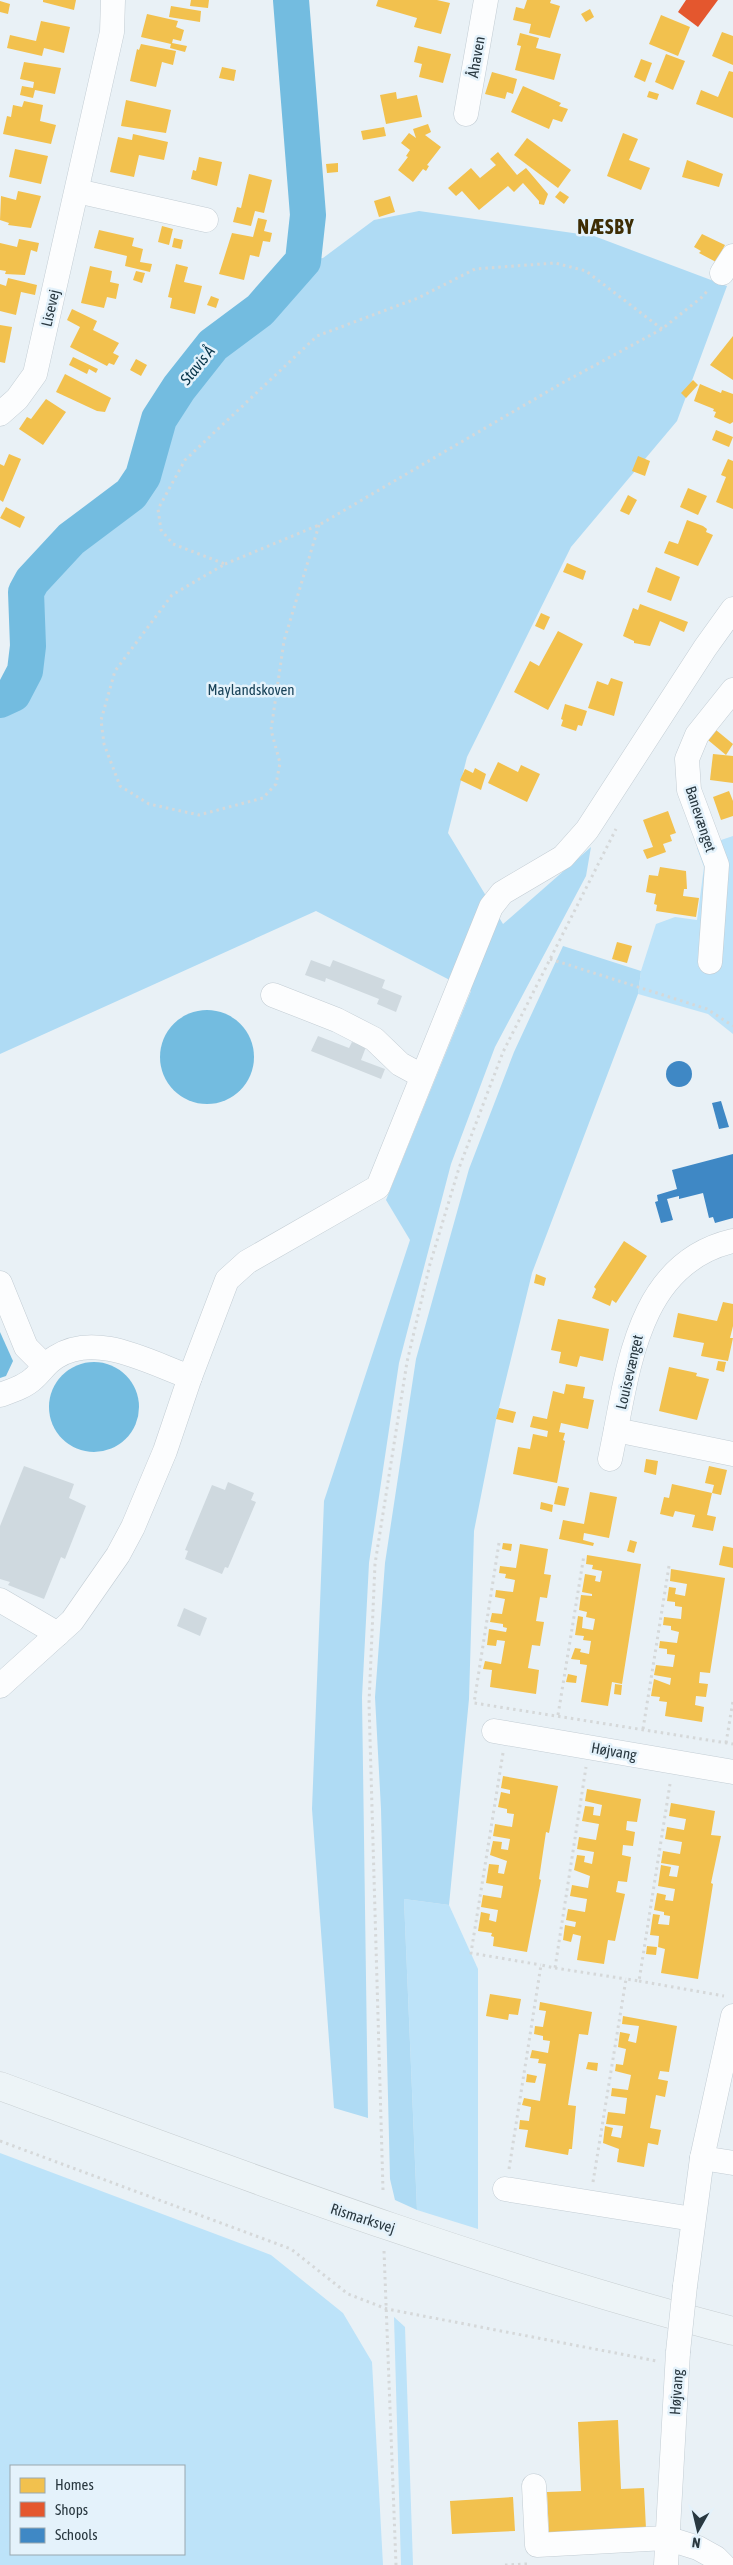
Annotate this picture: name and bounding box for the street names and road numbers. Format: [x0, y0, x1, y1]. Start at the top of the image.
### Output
street label: Åhaven [464, 35, 488, 79]
street label: Lisevej [37, 288, 63, 328]
street label: Banevænget [682, 784, 720, 854]
street label: Louisevænget [612, 1333, 646, 1411]
street label: Højvang [590, 1739, 639, 1763]
street label: Rismarksvej [329, 2200, 397, 2236]
street label: Højvang [666, 2368, 686, 2416]

